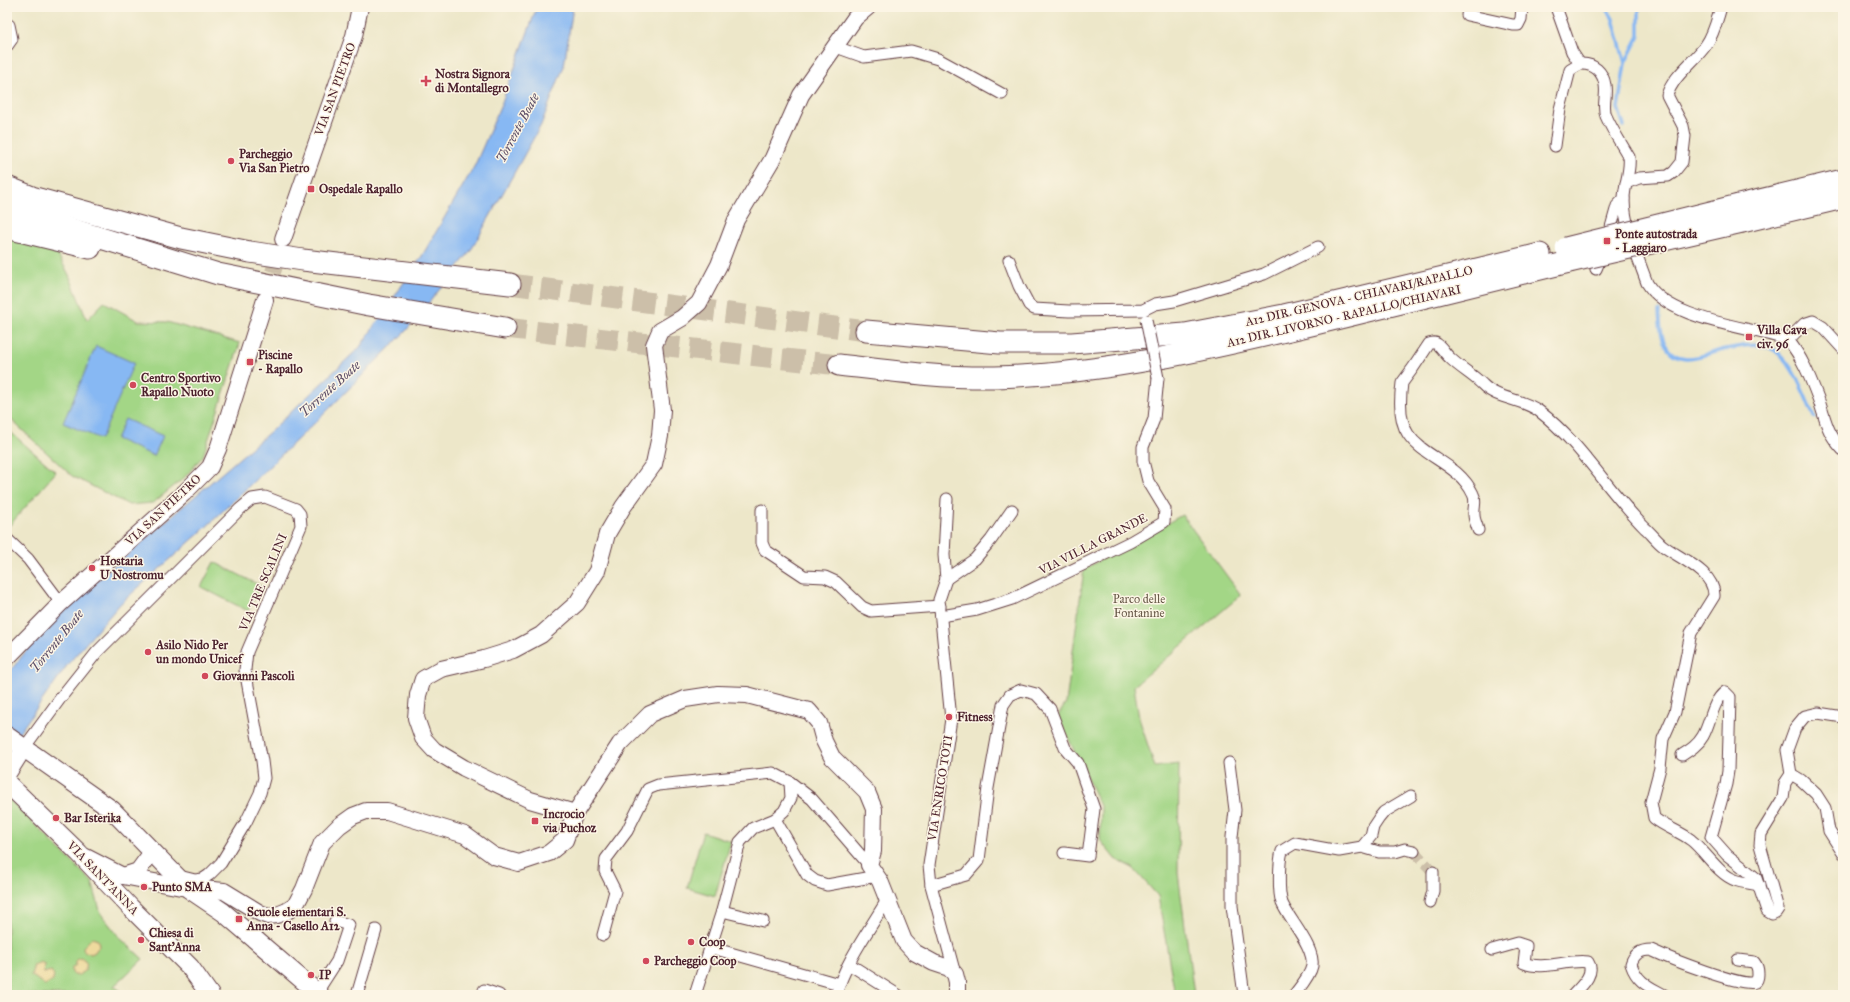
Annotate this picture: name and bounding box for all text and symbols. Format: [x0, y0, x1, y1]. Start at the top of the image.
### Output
street label: VIA SAN PIETRO [311, 41, 358, 138]
place label: Nostra Signora di Montallegro [435, 67, 511, 96]
marker: Nostra Signora di Montallegro [420, 75, 432, 87]
water label: Torrente Boate [493, 90, 544, 165]
place label: Parcheggio Via San Pietro [238, 147, 309, 175]
marker: Parcheggio Via San Pietro [226, 156, 236, 166]
place label: Ospedale Rapallo [319, 182, 403, 197]
marker: Ospedale Rapallo [306, 184, 316, 194]
place label: Ponte autostrada - Laggiaro [1615, 227, 1698, 256]
marker: Ponte autostrada - Laggiaro [1602, 236, 1612, 246]
street label: A12 DIR. GENOVA - CHIAVARI/RAPALLO [1243, 263, 1474, 329]
street label: A12 DIR. LIVORNO - RAPALLO/CHIAVARI [1225, 282, 1462, 350]
place label: Villa Cava civ. 96 [1756, 323, 1808, 352]
marker: Villa Cava civ. 96 [1744, 332, 1754, 342]
place label: Piscine - Rapallo [258, 348, 303, 377]
marker: Piscine - Rapallo [245, 357, 255, 367]
water label: Torrente Boate [296, 357, 365, 420]
place label: Centro Sportivo Rapallo Nuoto [141, 371, 221, 400]
marker: Centro Sportivo Rapallo Nuoto [128, 380, 138, 390]
street label: VIA SAN PIETRO [122, 471, 204, 549]
street label: VIA VILLA GRANDE [1036, 510, 1150, 578]
street label: VIA TRE SCALINI [236, 531, 290, 634]
place label: Hostaria U Nostromu [100, 554, 164, 582]
marker: Hostaria U Nostromu [87, 563, 97, 573]
park label: Parco delle Fontanine [1113, 592, 1165, 620]
water label: Torrente Boate [27, 605, 88, 676]
place label: Asilo Nido Per un mondo Unicef [155, 638, 244, 666]
marker: Asilo Nido Per un mondo Unicef [143, 647, 153, 657]
place label: Giovanni Pascoli [213, 669, 295, 683]
marker: Giovanni Pascoli [200, 671, 210, 681]
place label: Fitness [957, 710, 993, 724]
marker: Fitness [944, 712, 954, 722]
street label: VIA ENRICO TOTI [925, 734, 955, 843]
place label: Incrocio via Puchoz [542, 807, 597, 835]
place label: Bar Isterika [64, 811, 122, 825]
marker: Bar Isterika [51, 813, 61, 823]
marker: Incrocio via Puchoz [530, 816, 540, 826]
street label: VIA SANT'ANNA [64, 838, 142, 918]
place label: Punto SMA [152, 880, 213, 894]
marker: Punto SMA [139, 882, 149, 892]
place label: Scuole elementari S. Anna - Casello A12 [246, 905, 346, 933]
marker: Scuole elementari S. Anna - Casello A12 [234, 914, 244, 924]
place label: Chiesa di Sant'Anna [149, 926, 201, 954]
marker: Chiesa di Sant'Anna [136, 935, 146, 945]
place label: Coop [699, 935, 725, 950]
marker: Coop [686, 937, 696, 947]
place label: Parcheggio Coop [654, 954, 736, 969]
marker: Parcheggio Coop [641, 956, 651, 966]
place label: IP [319, 968, 331, 982]
marker: IP [306, 970, 316, 980]

